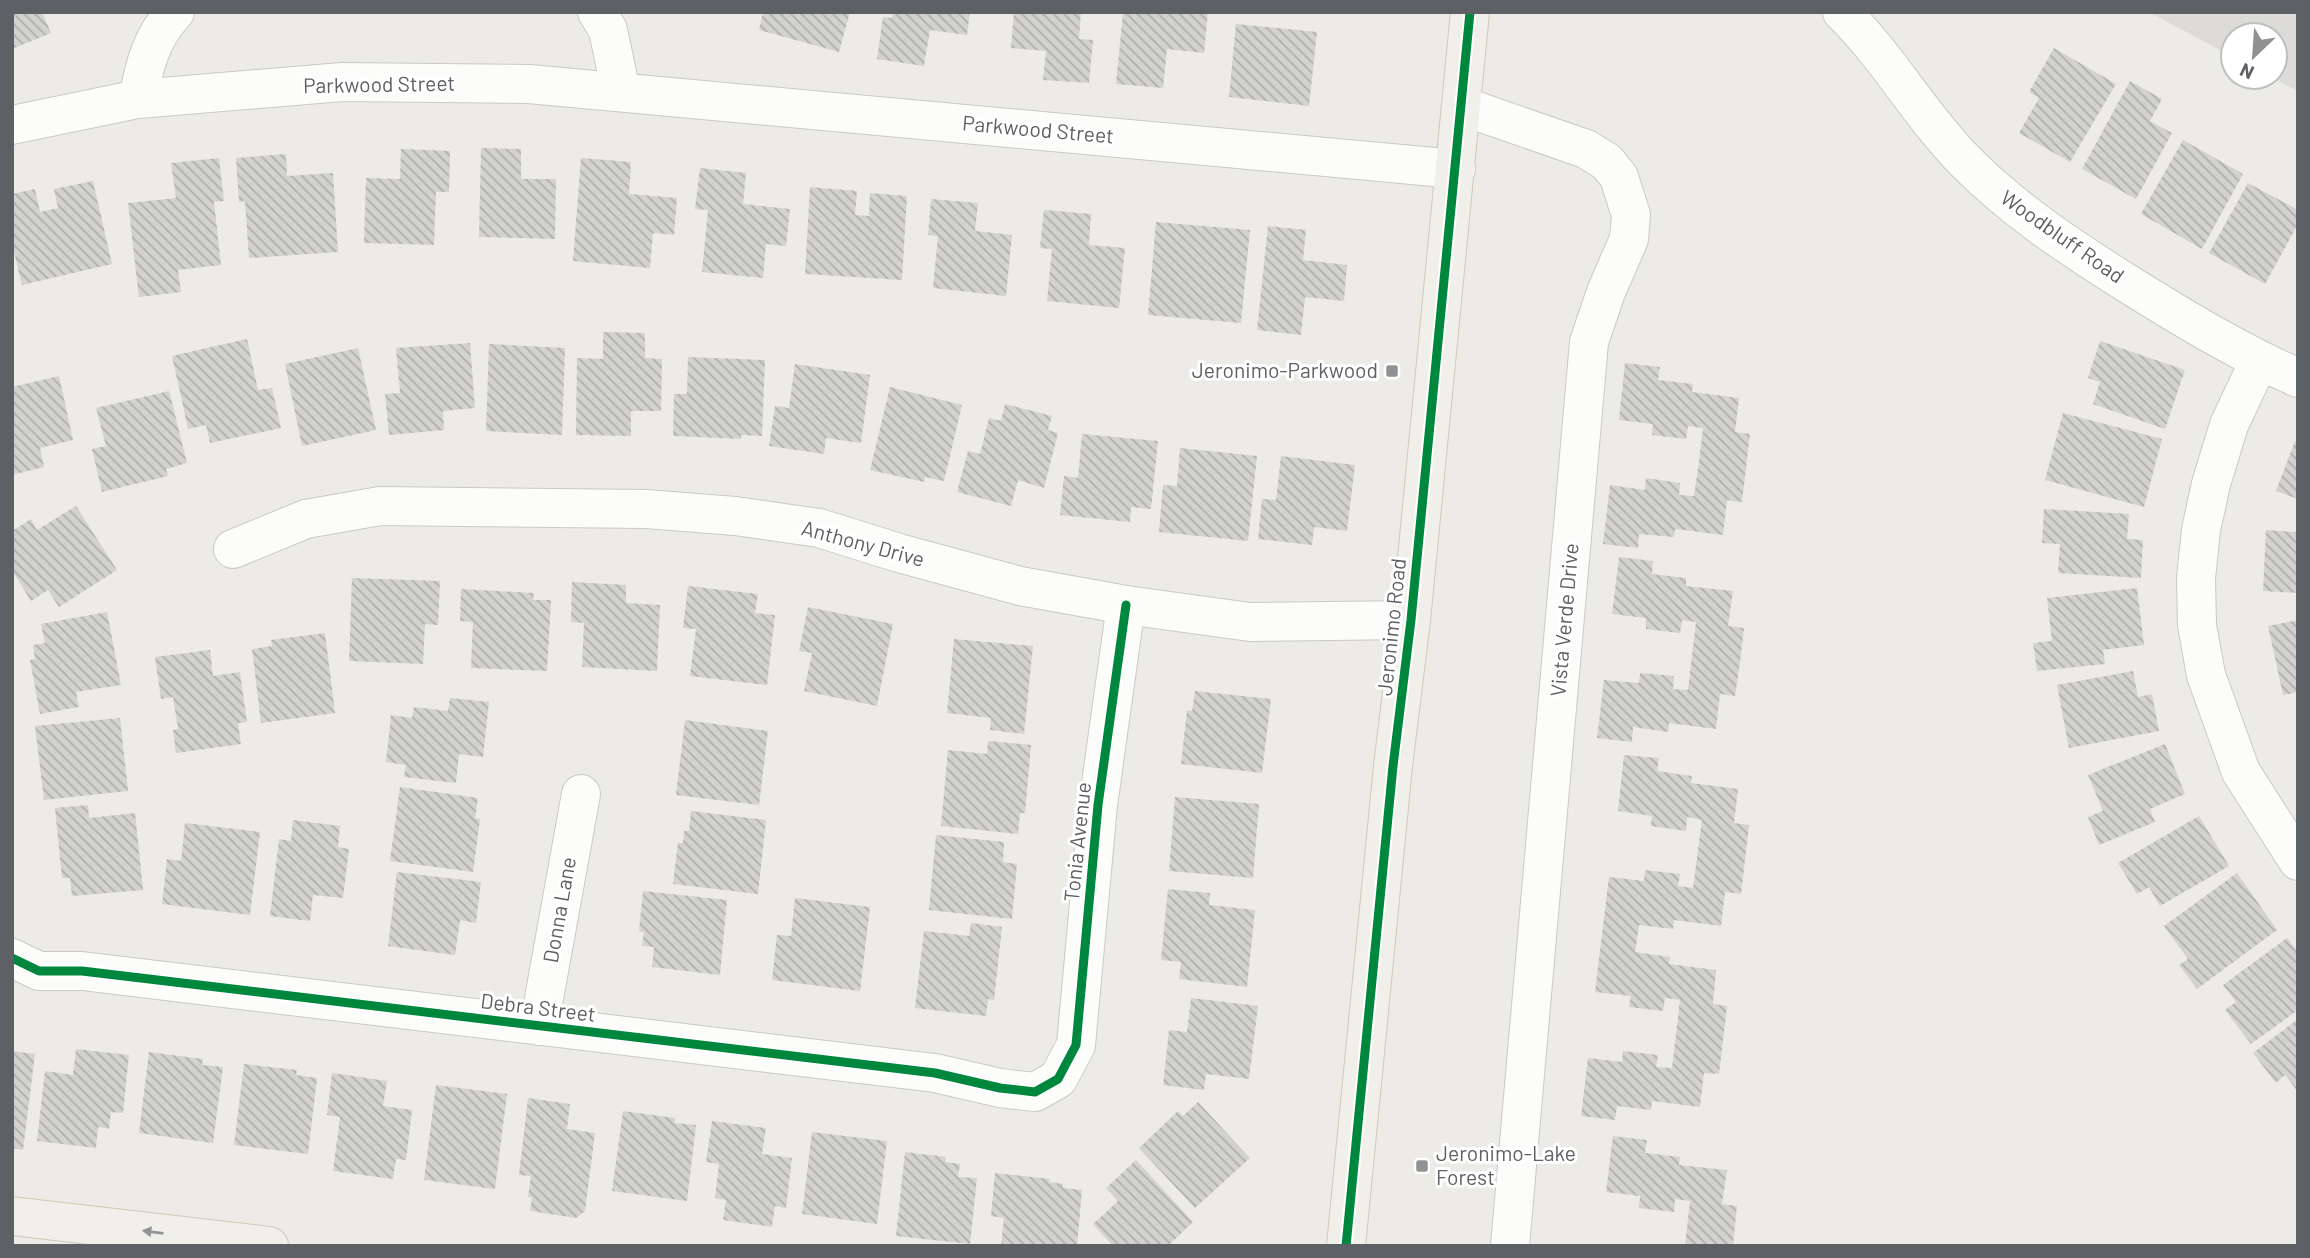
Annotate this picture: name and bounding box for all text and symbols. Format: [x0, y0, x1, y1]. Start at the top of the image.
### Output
north arrow [2219, 21, 2289, 91]
text: N [2236, 59, 2257, 85]
street label: Parkwood Street [303, 70, 455, 97]
street label: Parkwood Street [961, 109, 1115, 148]
street label: Woodbluff Road [1996, 184, 2129, 288]
place label: Jeronimo-Parkwood [1192, 357, 1378, 382]
marker: Jeronimo-Parkwood [1384, 363, 1400, 379]
street label: Anthony Drive [799, 514, 928, 571]
street label: Vista Verde Drive [1544, 542, 1583, 698]
street label: Jeronimo Road [1371, 557, 1410, 697]
street label: Tonia Avenue [1058, 781, 1095, 903]
street label: Donna Lane [537, 855, 580, 965]
street label: Debra Street [479, 987, 597, 1026]
place label: Jeronimo-Lake Forest [1436, 1140, 1576, 1189]
marker: Jeronimo-Lake Forest [1414, 1158, 1430, 1174]
one-way arrow [142, 1227, 164, 1238]

